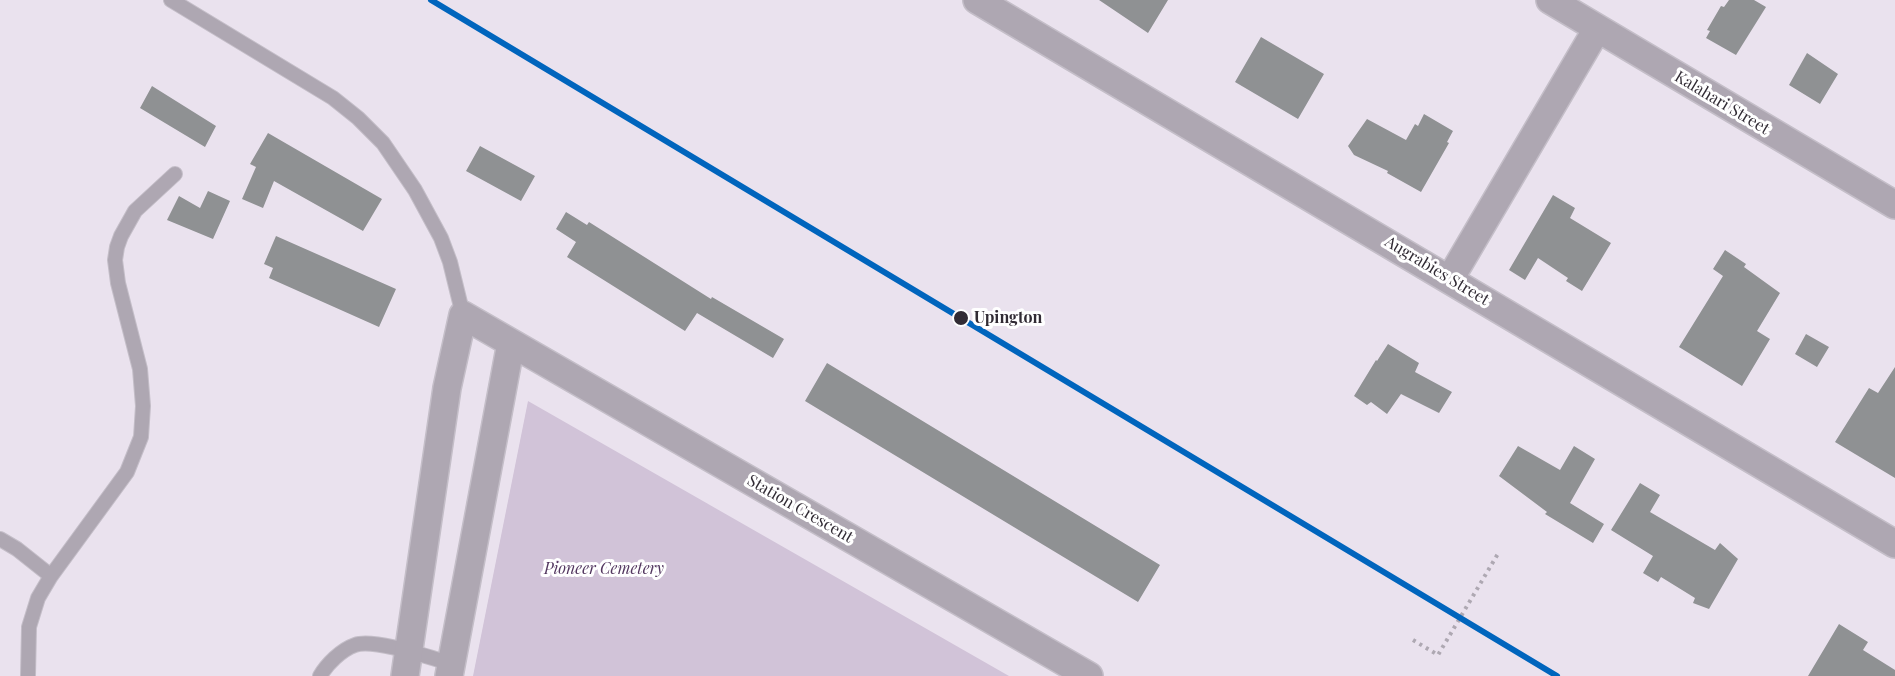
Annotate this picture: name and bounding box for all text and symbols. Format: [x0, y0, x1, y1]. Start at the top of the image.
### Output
street label: Kalahari Street [1671, 67, 1773, 139]
street label: Augrabies Street [1381, 232, 1493, 310]
place label: Upington [974, 308, 1042, 328]
marker: Upington [952, 309, 970, 327]
street label: Station Crescent [744, 471, 856, 547]
park label: Pioneer Cemetery [544, 559, 664, 579]

